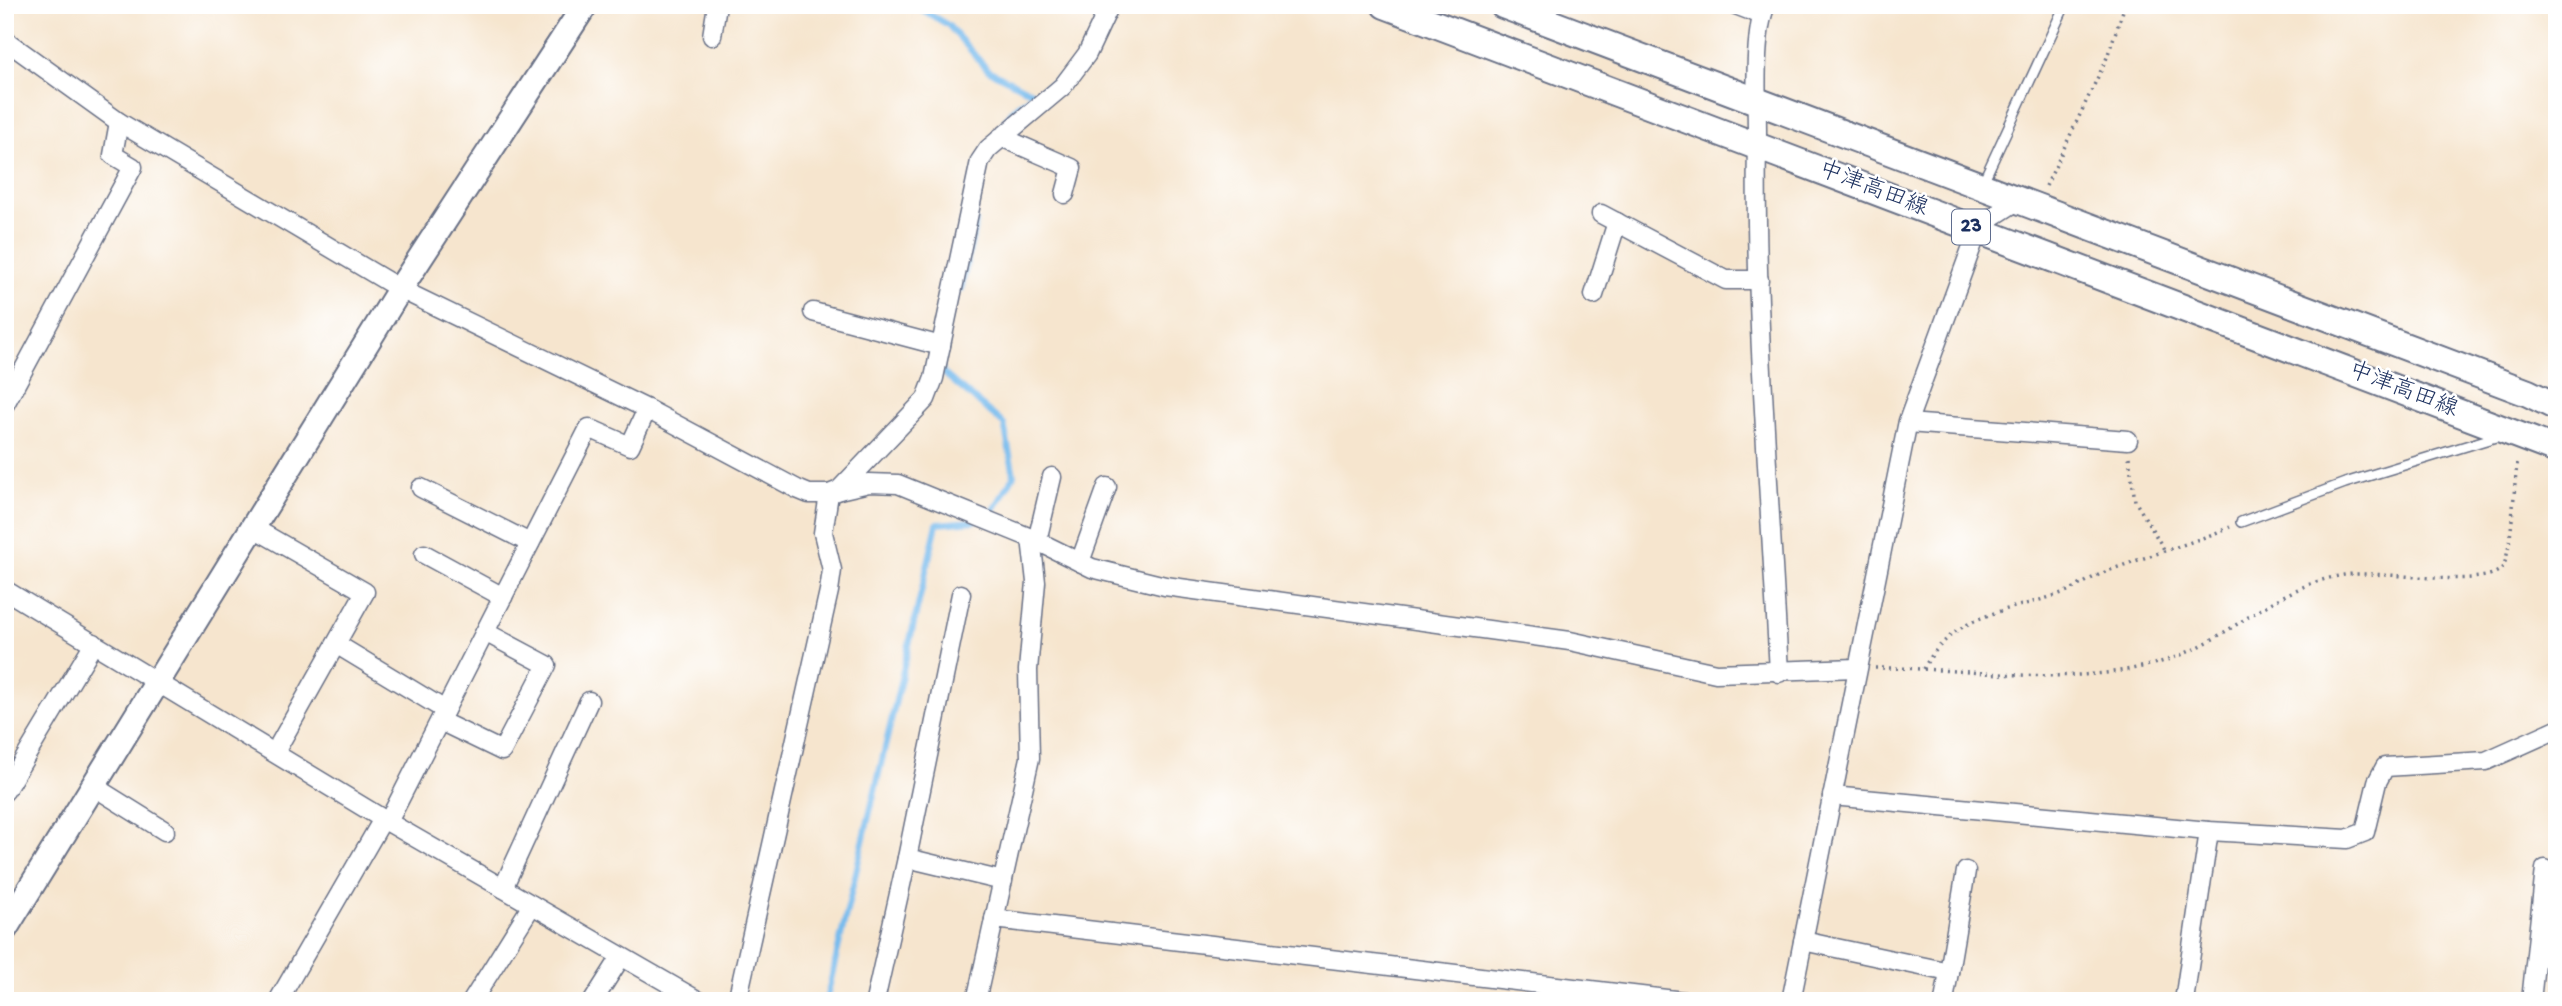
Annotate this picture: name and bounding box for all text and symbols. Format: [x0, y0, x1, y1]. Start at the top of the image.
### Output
street label: 中津高田線 [1814, 156, 1932, 223]
road number: 23 [1952, 210, 1990, 244]
street label: 中津高田線 [2344, 357, 2462, 424]

